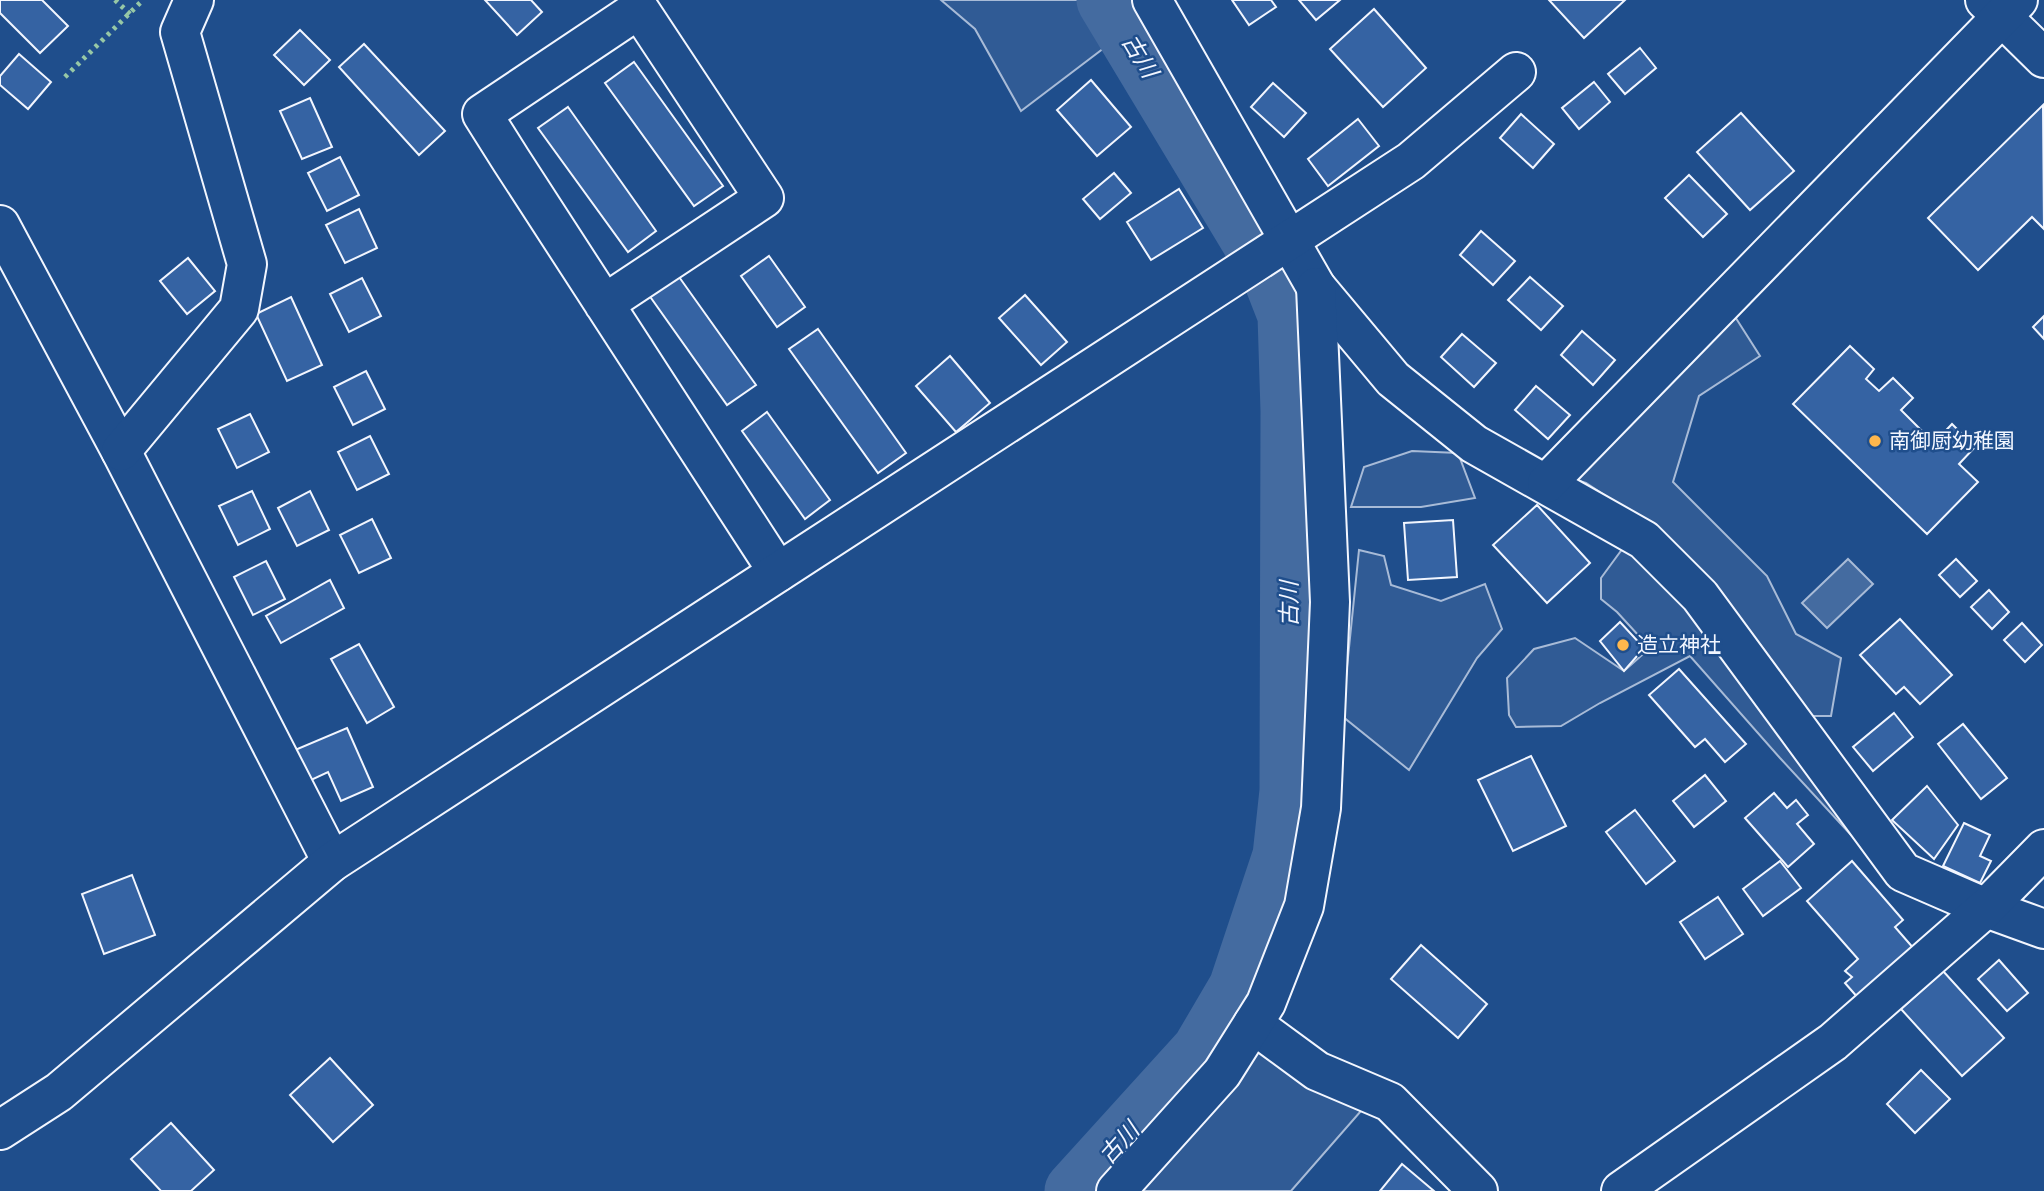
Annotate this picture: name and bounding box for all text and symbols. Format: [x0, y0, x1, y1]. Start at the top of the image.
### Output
water label: 古川 [1116, 29, 1165, 85]
place label: 南御厨幼稚園 [1889, 428, 2015, 454]
marker: 南御厨幼稚園 [1867, 433, 1883, 449]
water label: 古川 [1275, 578, 1303, 627]
place label: 造立神社 [1637, 632, 1721, 658]
marker: 造立神社 [1615, 637, 1631, 653]
water label: 古川 [1093, 1114, 1147, 1169]

